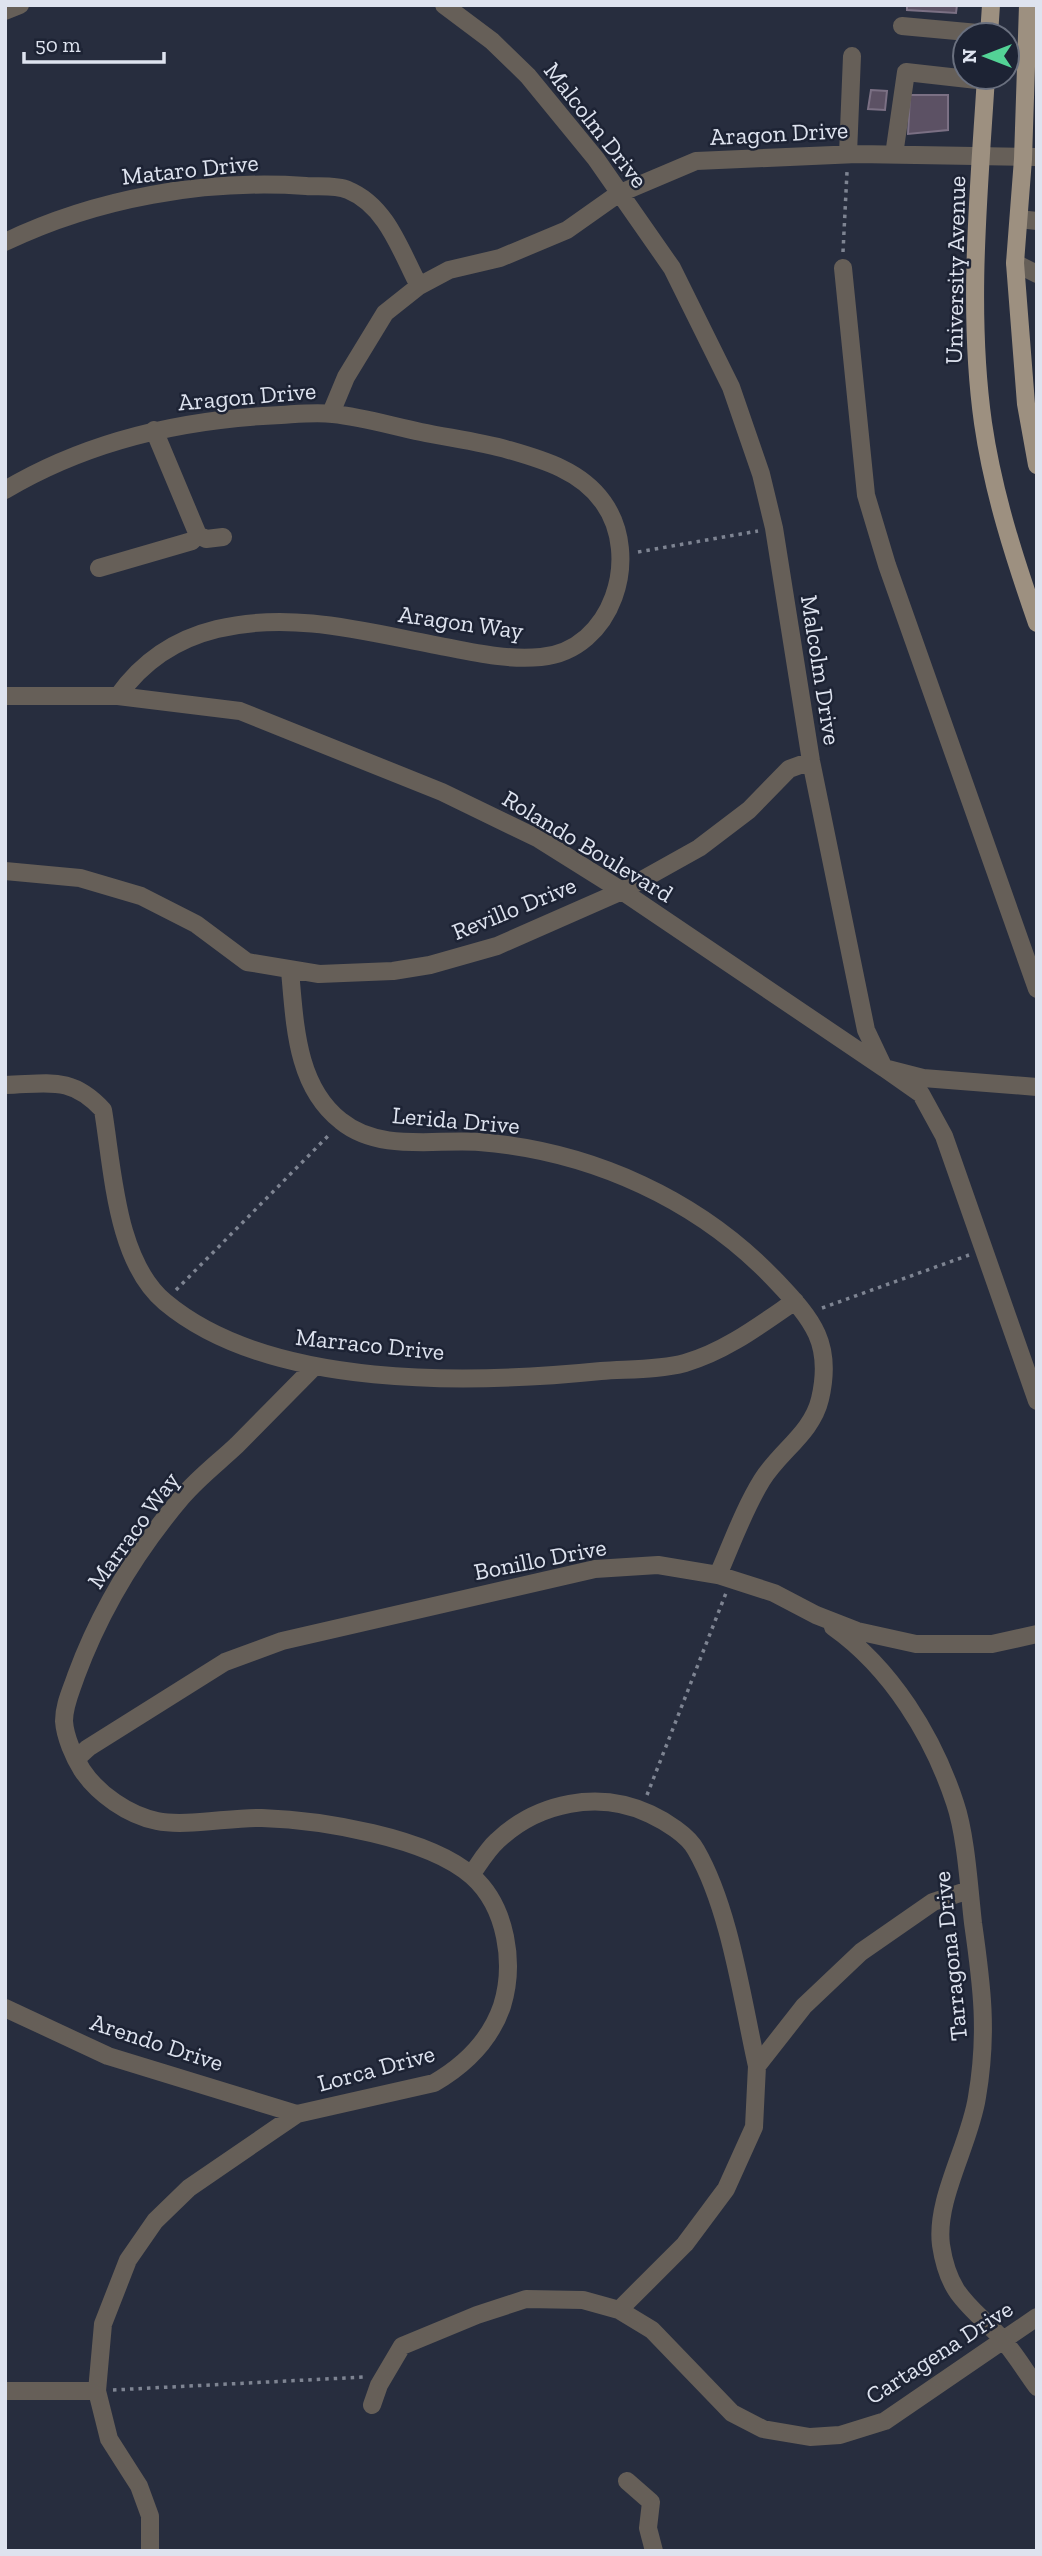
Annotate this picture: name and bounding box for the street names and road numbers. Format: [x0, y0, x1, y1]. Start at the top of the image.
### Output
street label: Malcolm Drive [538, 56, 654, 194]
street label: Aragon Drive [709, 115, 849, 151]
street label: Mataro Drive [120, 147, 260, 191]
street label: University Avenue [939, 175, 971, 365]
street label: Aragon Drive [177, 376, 317, 416]
street label: Malcolm Drive [795, 593, 847, 747]
street label: Aragon Way [397, 599, 526, 645]
street label: Rolando Boulevard [497, 784, 679, 908]
street label: Revillo Drive [448, 870, 580, 946]
street label: Lerida Drive [391, 1100, 521, 1140]
street label: Marraco Drive [294, 1322, 446, 1366]
street label: Marraco Way [81, 1465, 185, 1594]
street label: Bonillo Drive [471, 1532, 609, 1586]
street label: Tarragona Drive [927, 1870, 973, 2042]
street label: Arendo Drive [87, 2007, 227, 2077]
street label: Lorca Drive [314, 2038, 438, 2098]
street label: Cartagena Drive [860, 2294, 1018, 2410]

